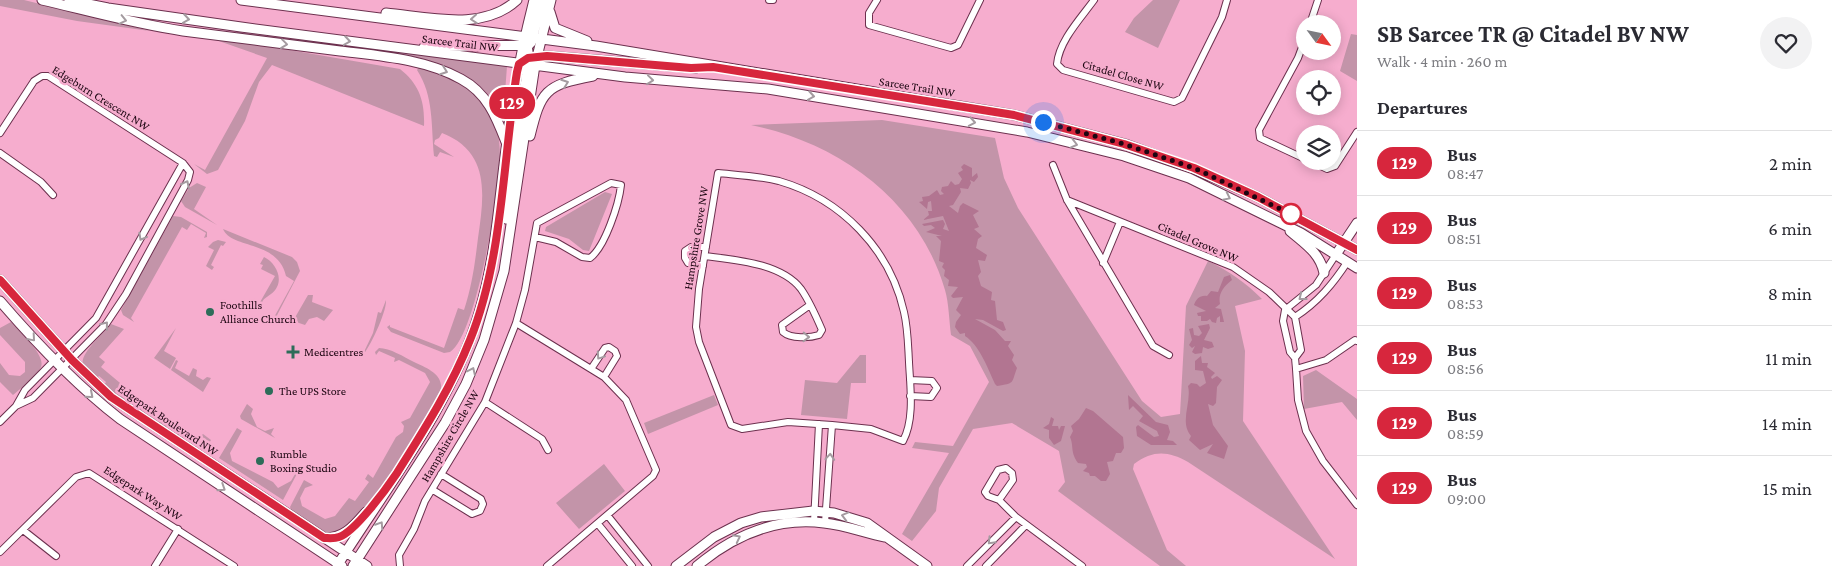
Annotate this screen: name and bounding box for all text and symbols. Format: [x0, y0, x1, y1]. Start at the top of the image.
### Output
one-way arrow [182, 13, 190, 24]
one-way arrow [119, 14, 128, 25]
one-way arrow [470, 14, 478, 25]
north arrow [1296, 15, 1341, 60]
map controls [1296, 15, 1341, 170]
button: heart [1760, 17, 1812, 69]
text: SB Sarcee TR @ Citadel BV NW [1377, 20, 1689, 47]
street label: Sarcee Trail NW [421, 31, 499, 55]
one-way arrow [343, 35, 351, 46]
one-way arrow [280, 38, 288, 49]
text: Walk · 4 min · 260 m [1377, 53, 1507, 70]
street label: Citadel Close NW [1081, 57, 1165, 93]
street label: Edgeburn Crescent NW [50, 62, 152, 134]
one-way arrow [439, 65, 448, 75]
button: locate [1296, 70, 1341, 115]
one-way arrow [646, 74, 654, 85]
street label: Sarcee Trail NW [878, 74, 956, 100]
one-way arrow [560, 79, 569, 89]
line badge: 129 [483, 87, 541, 119]
one-way arrow [807, 91, 816, 101]
text: 129 [499, 93, 525, 113]
text: Departures [1377, 97, 1468, 118]
your location [1031, 110, 1056, 135]
one-way arrow [968, 116, 976, 126]
button: layers [1296, 125, 1341, 170]
one-way arrow [1070, 138, 1079, 149]
text: Bus [1447, 144, 1477, 165]
text: 129 [1392, 153, 1417, 173]
text: 2 min [1769, 153, 1812, 174]
text: 08:47 [1447, 165, 1483, 182]
one-way arrow [180, 180, 190, 189]
street label: Hampshire Grove NW [681, 185, 711, 291]
one-way arrow [1222, 191, 1231, 201]
unlabelled marker [1280, 203, 1302, 225]
text: Bus [1447, 209, 1477, 230]
text: 129 [1392, 218, 1417, 238]
text: 6 min [1768, 218, 1812, 239]
street label: Citadel Grove NW [1156, 219, 1240, 265]
text: 08:51 [1447, 230, 1481, 247]
one-way arrow [138, 231, 148, 240]
text: Bus [1447, 274, 1477, 295]
text: 129 [1392, 283, 1417, 303]
text: 8 min [1768, 283, 1812, 304]
one-way arrow [1299, 292, 1308, 300]
text: 08:53 [1447, 295, 1483, 312]
place label: Foothills Alliance Church [220, 298, 297, 326]
marker: Foothills Alliance Church [204, 306, 216, 318]
one-way arrow [99, 321, 108, 331]
one-way arrow [802, 331, 810, 342]
one-way arrow [26, 332, 35, 341]
text: Bus [1447, 339, 1477, 360]
marker: Medicentres [286, 345, 300, 359]
place label: Medicentres [304, 345, 364, 359]
text: 129 [1392, 348, 1417, 368]
text: 11 min [1765, 348, 1812, 369]
one-way arrow [597, 350, 606, 359]
text: 08:56 [1447, 360, 1484, 377]
one-way arrow [466, 367, 476, 376]
street label: Edgepark Boulevard NW [115, 381, 221, 459]
place label: The UPS Store [279, 384, 346, 398]
marker: The UPS Store [263, 385, 275, 397]
street label: Hampshire Circle NW [418, 387, 482, 485]
one-way arrow [84, 389, 93, 398]
text: Bus [1447, 404, 1477, 425]
text: 129 [1392, 413, 1417, 433]
text: 14 min [1762, 413, 1812, 434]
text: 08:59 [1447, 425, 1484, 442]
place label: Rumble Boxing Studio [270, 447, 337, 475]
one-way arrow [825, 453, 836, 461]
marker: Rumble Boxing Studio [254, 455, 266, 467]
street label: Edgepark Way NW [101, 462, 185, 524]
text: Bus [1447, 469, 1477, 490]
text: 129 [1392, 478, 1417, 498]
text: 15 min [1763, 478, 1812, 499]
one-way arrow [217, 482, 226, 491]
text: 09:00 [1447, 490, 1486, 507]
one-way arrow [840, 511, 849, 522]
one-way arrow [373, 521, 383, 530]
one-way arrow [731, 534, 740, 544]
one-way arrow [988, 536, 997, 545]

